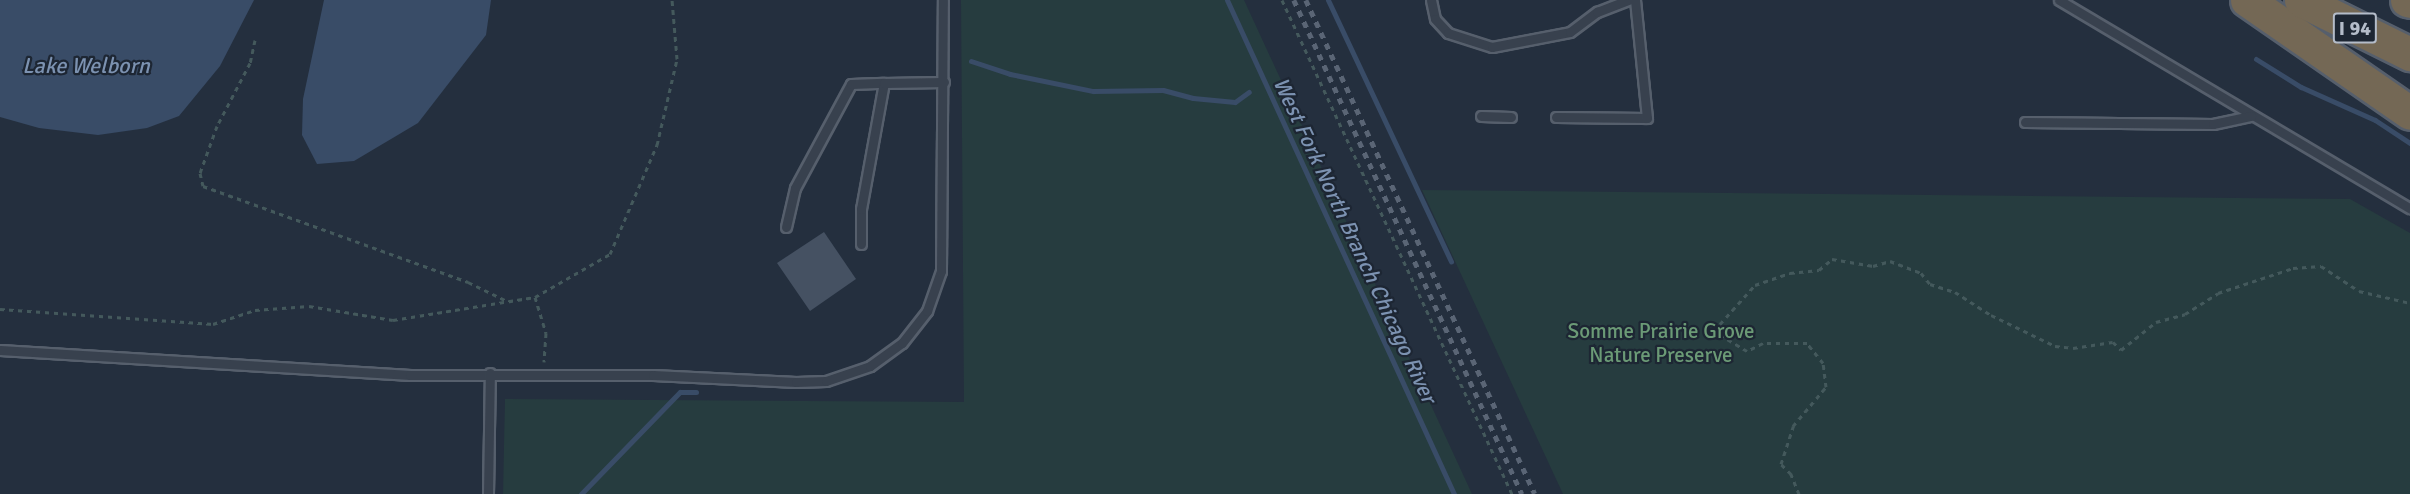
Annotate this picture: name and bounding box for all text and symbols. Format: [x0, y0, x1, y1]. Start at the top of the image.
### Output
road number: I 94 [2332, 11, 2378, 45]
water label: Lake Welborn [22, 53, 150, 79]
water label: West Fork North Branch Chicago River [1268, 73, 1442, 407]
park label: Somme Prairie Grove Nature Preserve [1568, 318, 1754, 368]

